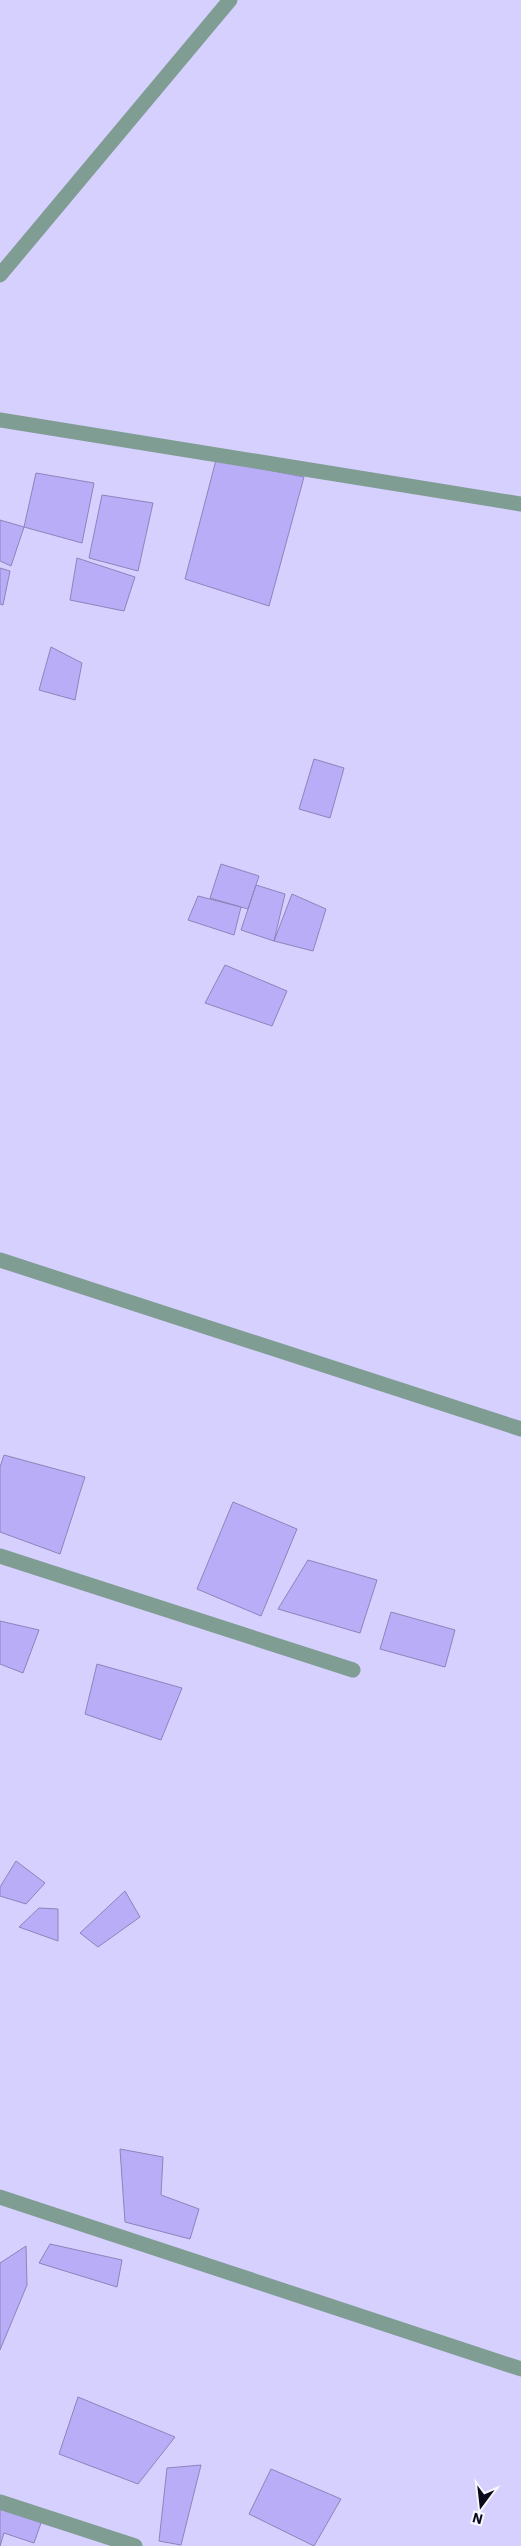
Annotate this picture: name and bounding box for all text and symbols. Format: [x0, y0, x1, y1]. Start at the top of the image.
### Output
north arrow [456, 2481, 506, 2531]
text: N [470, 2509, 485, 2529]

